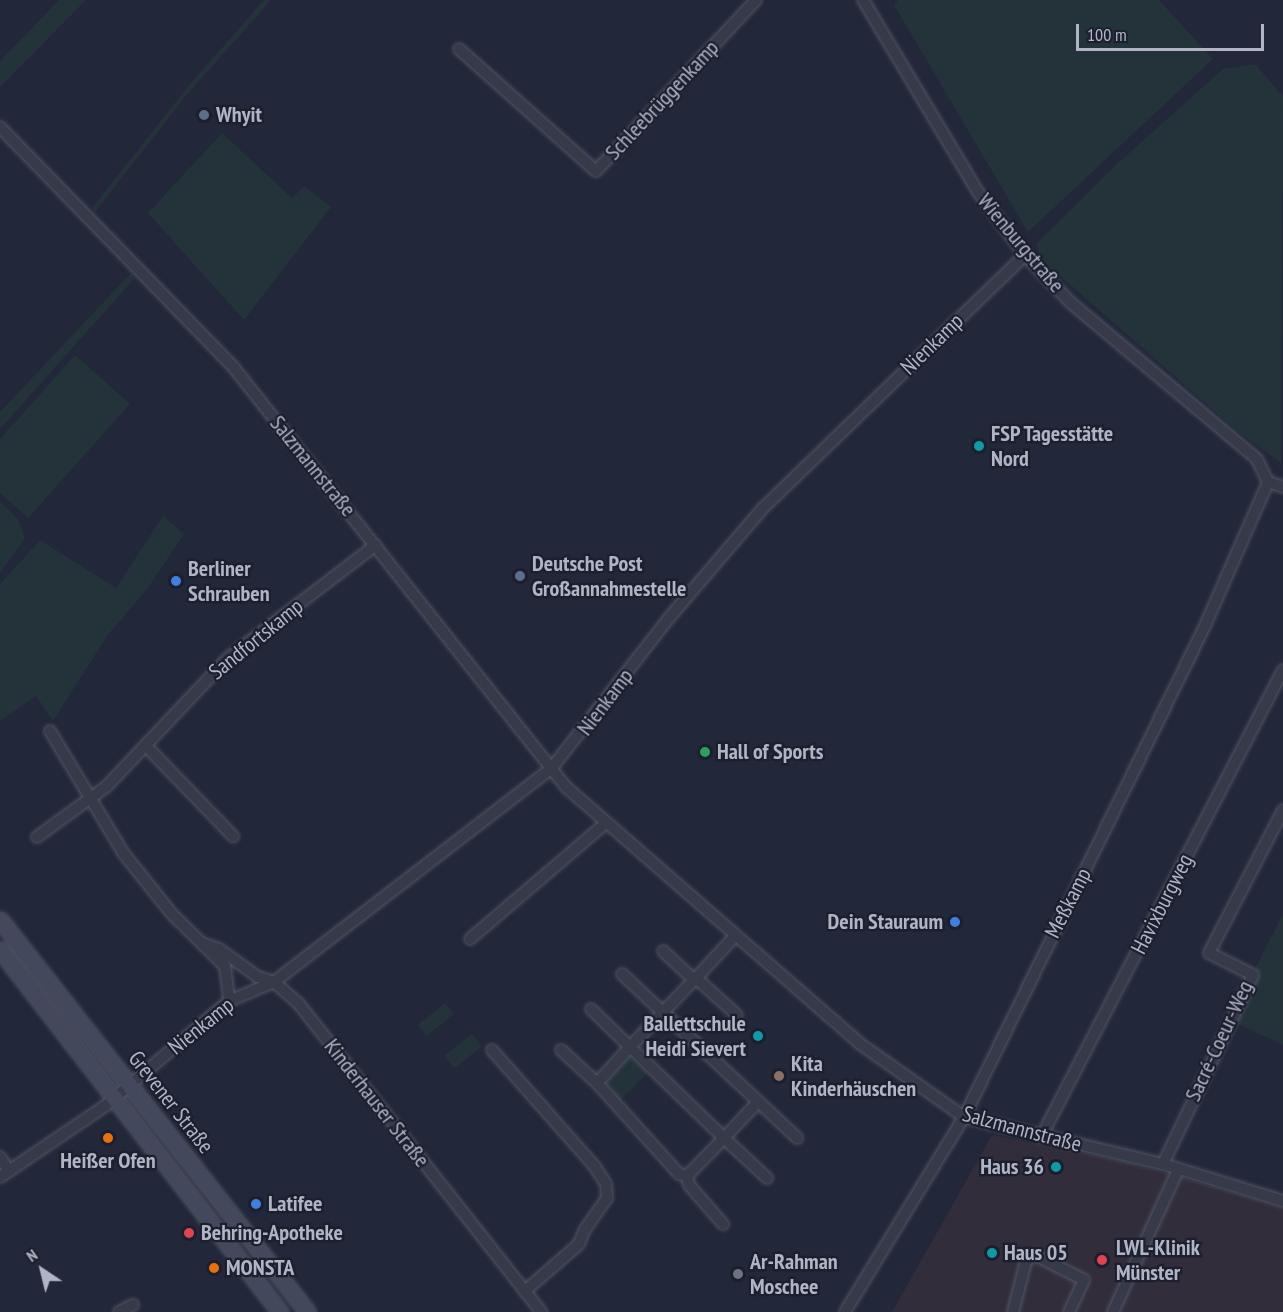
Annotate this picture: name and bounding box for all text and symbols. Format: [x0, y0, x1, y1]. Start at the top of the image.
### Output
scale bar [1079, 12, 1266, 50]
text: 100 m [1087, 23, 1127, 46]
street label: Schleebrüggenkamp [600, 35, 724, 165]
place label: Whyit [216, 102, 262, 128]
marker: Whyit [197, 108, 211, 122]
street label: Wienburgstraße [972, 188, 1070, 298]
street label: Nienkamp [895, 308, 969, 380]
street label: Salzmannstraße [264, 410, 362, 522]
place label: FSP Tagesstätte Nord [991, 420, 1115, 472]
marker: FSP Tagesstätte Nord [972, 439, 986, 453]
place label: Deutsche Post Großannahmestelle [532, 550, 686, 602]
place label: Berliner Schrauben [188, 555, 270, 606]
marker: Deutsche Post Großannahmestelle [513, 569, 527, 583]
marker: Berliner Schrauben [169, 574, 183, 588]
street label: Sandfortskamp [204, 593, 308, 685]
street label: Nienkamp [571, 663, 639, 741]
place label: Hall of Sports [717, 739, 823, 765]
marker: Hall of Sports [698, 745, 712, 759]
street label: Havixburgweg [1126, 850, 1198, 958]
street label: Meßkamp [1039, 864, 1097, 942]
place label: Dein Stauraum [828, 909, 943, 935]
marker: Dein Stauraum [948, 915, 962, 929]
street label: Sacré-Coeur-Weg [1180, 977, 1258, 1105]
street label: Nienkamp [163, 992, 239, 1060]
place label: Ballettschule Heidi Sievert [644, 1010, 746, 1062]
marker: Ballettschule Heidi Sievert [751, 1029, 765, 1043]
street label: Kinderhauser Straße [319, 1034, 435, 1172]
street label: Grevener Straße [123, 1046, 219, 1158]
place label: Kita Kinderhäuschen [791, 1050, 916, 1102]
marker: Kita Kinderhäuschen [772, 1069, 786, 1083]
street label: Salzmannstraße [960, 1100, 1084, 1158]
marker: Heißer Ofen [101, 1131, 115, 1145]
place label: Heißer Ofen [60, 1148, 156, 1174]
place label: Haus 36 [980, 1154, 1044, 1180]
marker: Haus 36 [1049, 1160, 1063, 1174]
place label: Latifee [268, 1191, 322, 1217]
marker: Latifee [249, 1197, 263, 1211]
place label: Behring-Apotheke [201, 1220, 343, 1246]
marker: Behring-Apotheke [182, 1226, 196, 1240]
place label: LWL-Klinik Münster [1116, 1234, 1200, 1286]
north arrow [12, 1240, 72, 1300]
place label: Haus 05 [1004, 1240, 1068, 1266]
text: N [22, 1245, 41, 1266]
marker: Haus 05 [985, 1246, 999, 1260]
place label: Ar-Rahman Moschee [750, 1248, 838, 1300]
marker: LWL-Klinik Münster [1093, 1251, 1111, 1269]
place label: MONSTA [226, 1255, 294, 1281]
marker: MONSTA [207, 1261, 221, 1275]
marker: Ar-Rahman Moschee [731, 1267, 745, 1281]

